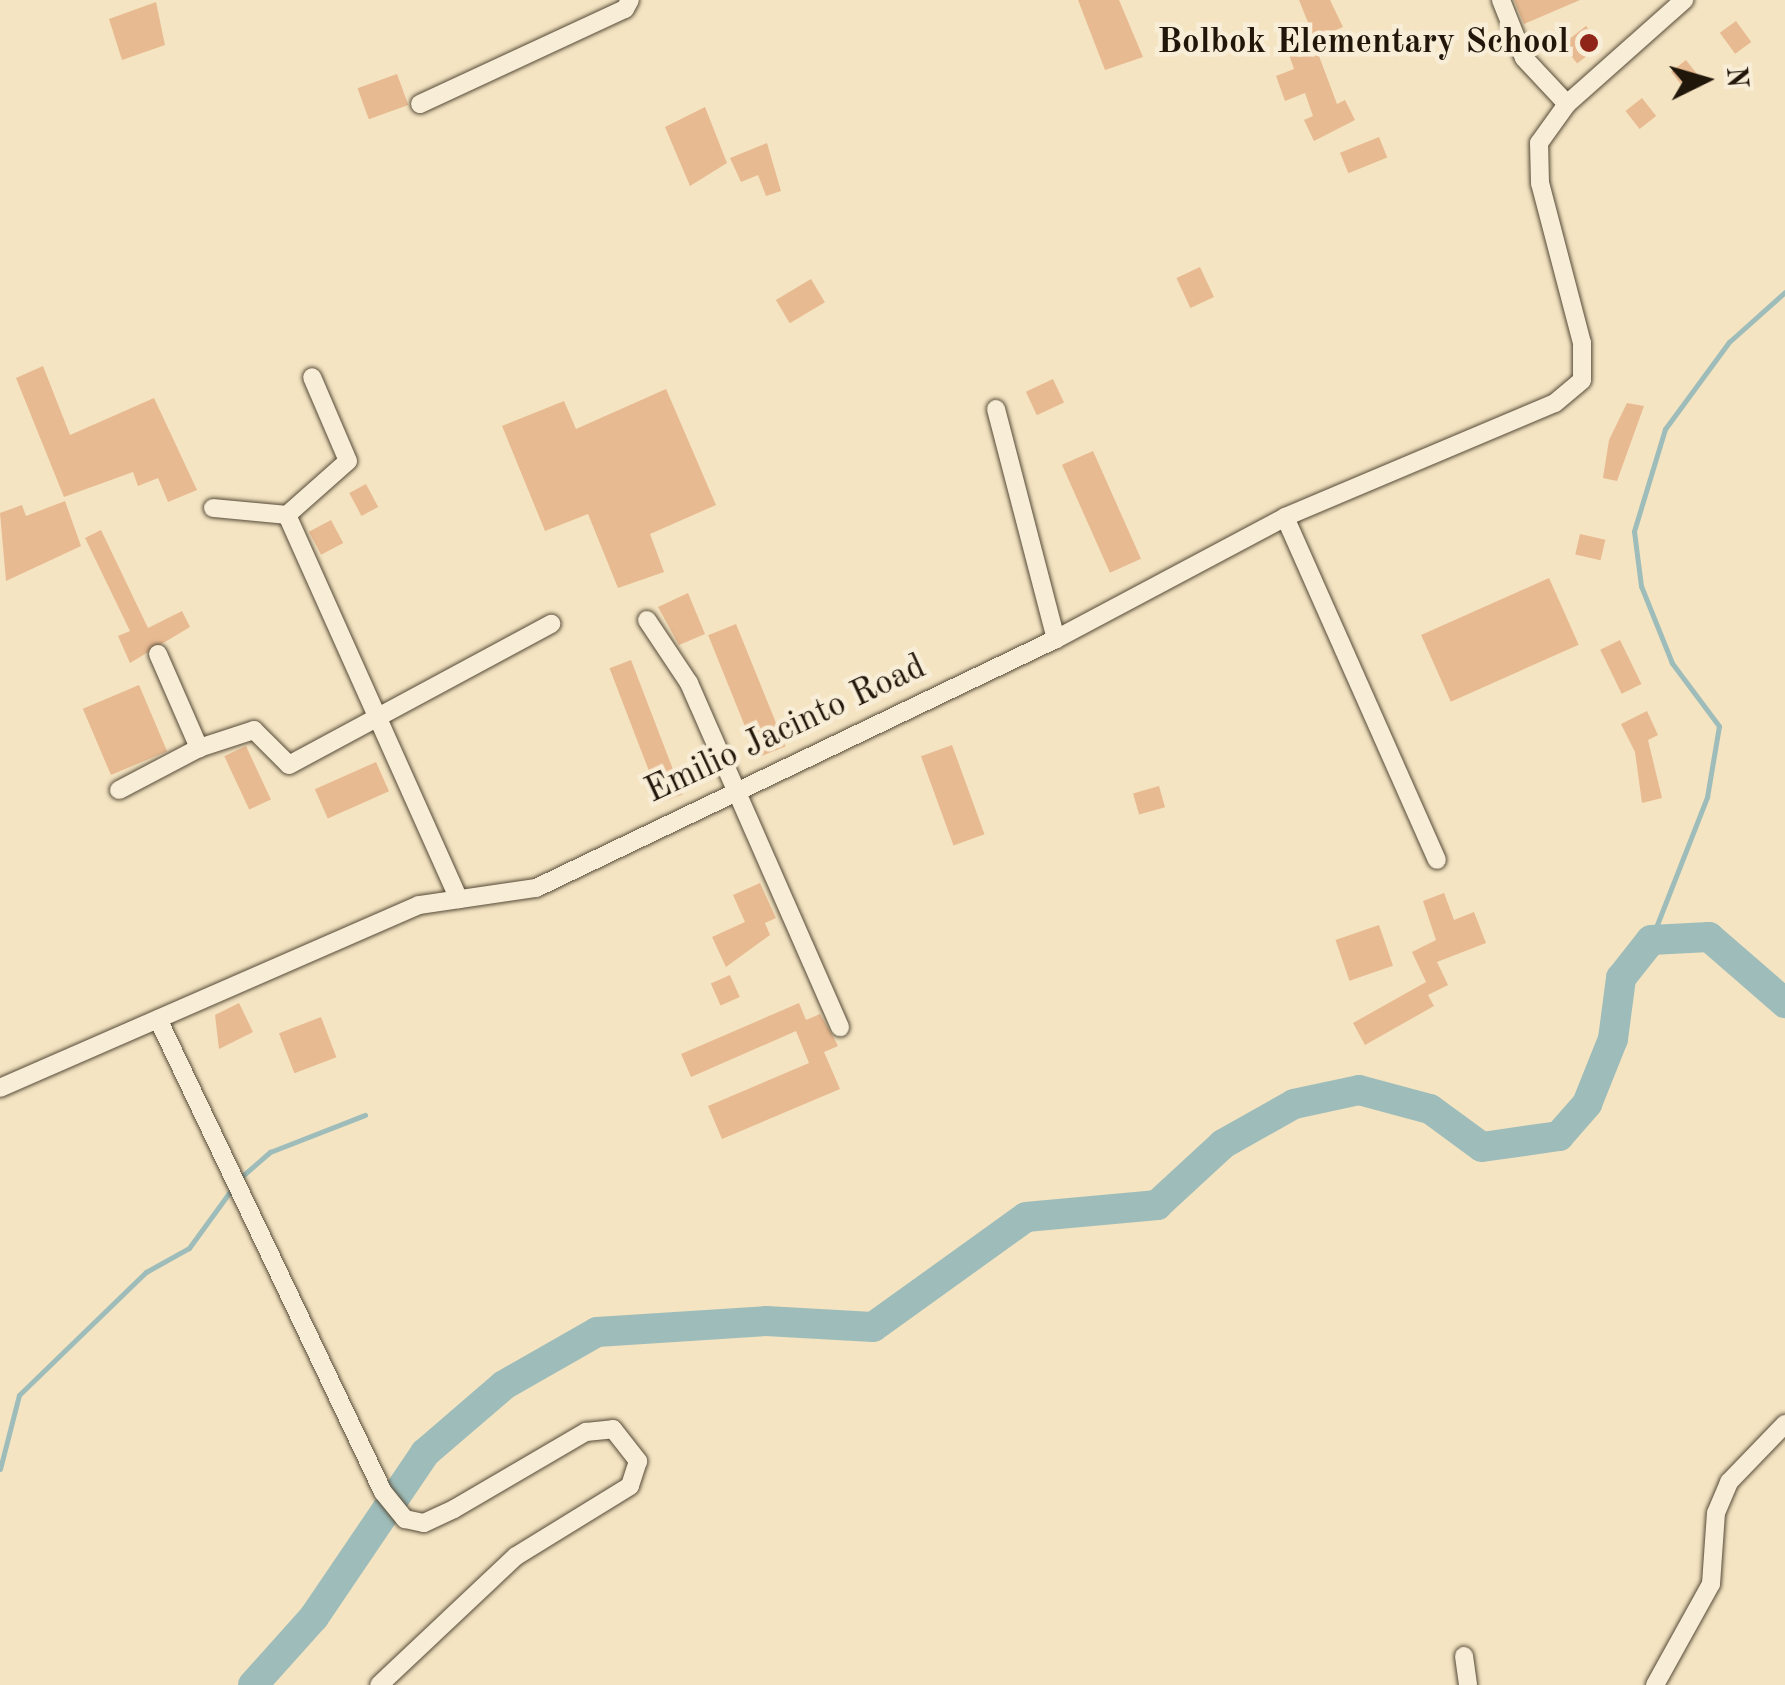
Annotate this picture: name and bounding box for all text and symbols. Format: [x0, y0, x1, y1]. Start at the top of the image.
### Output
place label: Bolbok Elementary School [1157, 22, 1569, 64]
north arrow [1655, 30, 1755, 130]
marker: Bolbok Elementary School [1578, 32, 1600, 54]
text: N [1720, 66, 1750, 89]
street label: Emilio Jacinto Road [639, 647, 933, 813]

